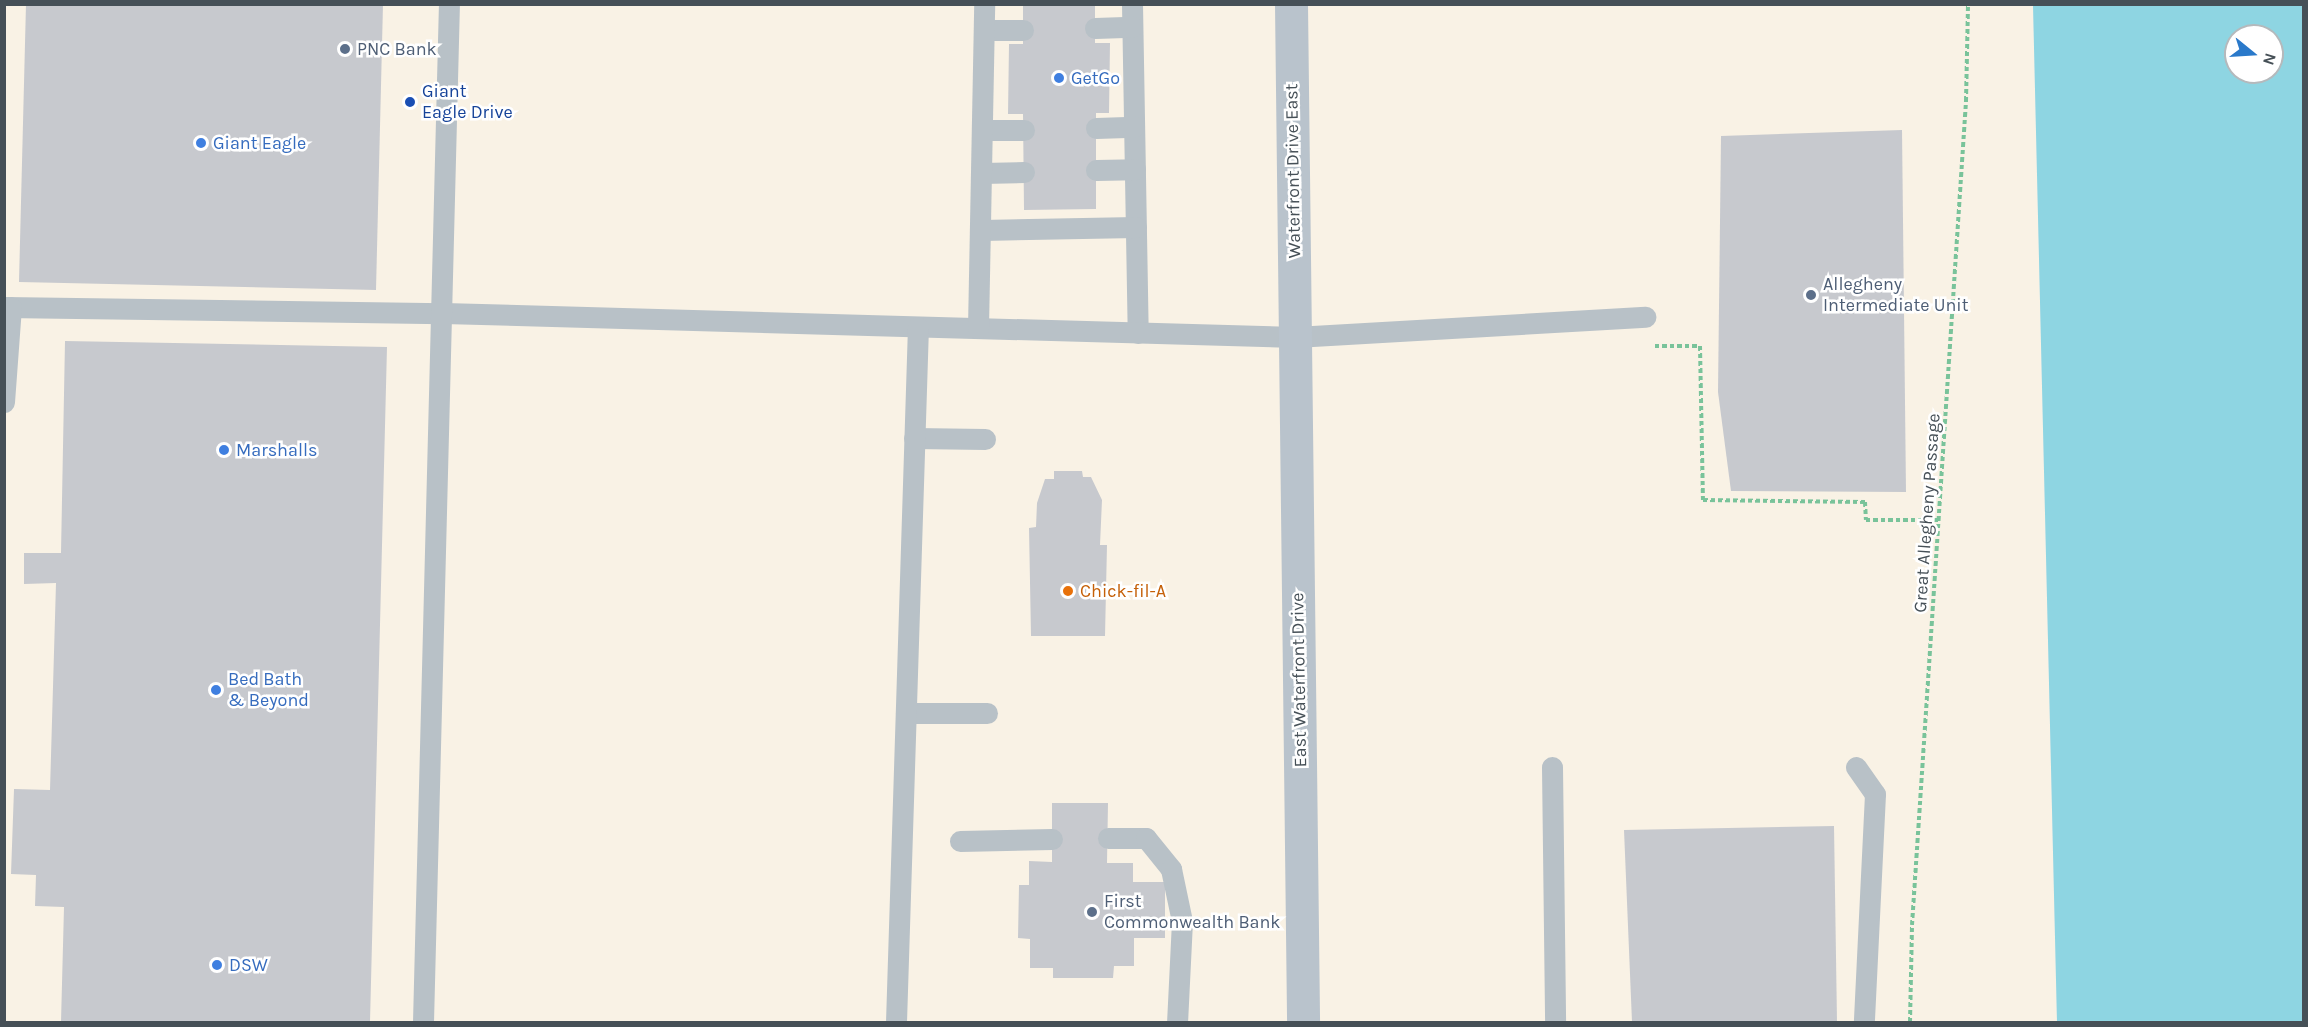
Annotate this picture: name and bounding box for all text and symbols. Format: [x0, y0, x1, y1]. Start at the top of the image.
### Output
north arrow [2224, 24, 2284, 84]
place label: PNC Bank [357, 38, 437, 60]
marker: PNC Bank [338, 42, 352, 56]
text: N [2259, 51, 2281, 67]
place label: GetGo [1071, 67, 1120, 89]
marker: GetGo [1052, 71, 1066, 85]
place label: Giant Eagle Drive [422, 81, 513, 124]
street label: Waterfront Drive East [1281, 83, 1305, 259]
marker: Giant Eagle Drive [403, 95, 417, 109]
place label: Giant Eagle [213, 132, 306, 154]
marker: Giant Eagle [194, 136, 208, 150]
place label: Allegheny Intermediate Unit [1823, 274, 1968, 316]
marker: Allegheny Intermediate Unit [1804, 288, 1818, 302]
street label: Great Allegheny Passage [1909, 413, 1945, 613]
place label: Marshalls [236, 439, 317, 461]
marker: Marshalls [217, 443, 231, 457]
place label: Chick-fil-A [1080, 580, 1166, 602]
marker: Chick-fil-A [1061, 584, 1075, 598]
street label: East Waterfront Drive [1287, 592, 1311, 768]
place label: Bed Bath & Beyond [228, 669, 309, 712]
marker: Bed Bath & Beyond [209, 683, 223, 697]
place label: First Commonwealth Bank [1104, 891, 1280, 934]
marker: First Commonwealth Bank [1085, 905, 1099, 919]
place label: DSW [229, 954, 268, 976]
marker: DSW [210, 958, 224, 972]

